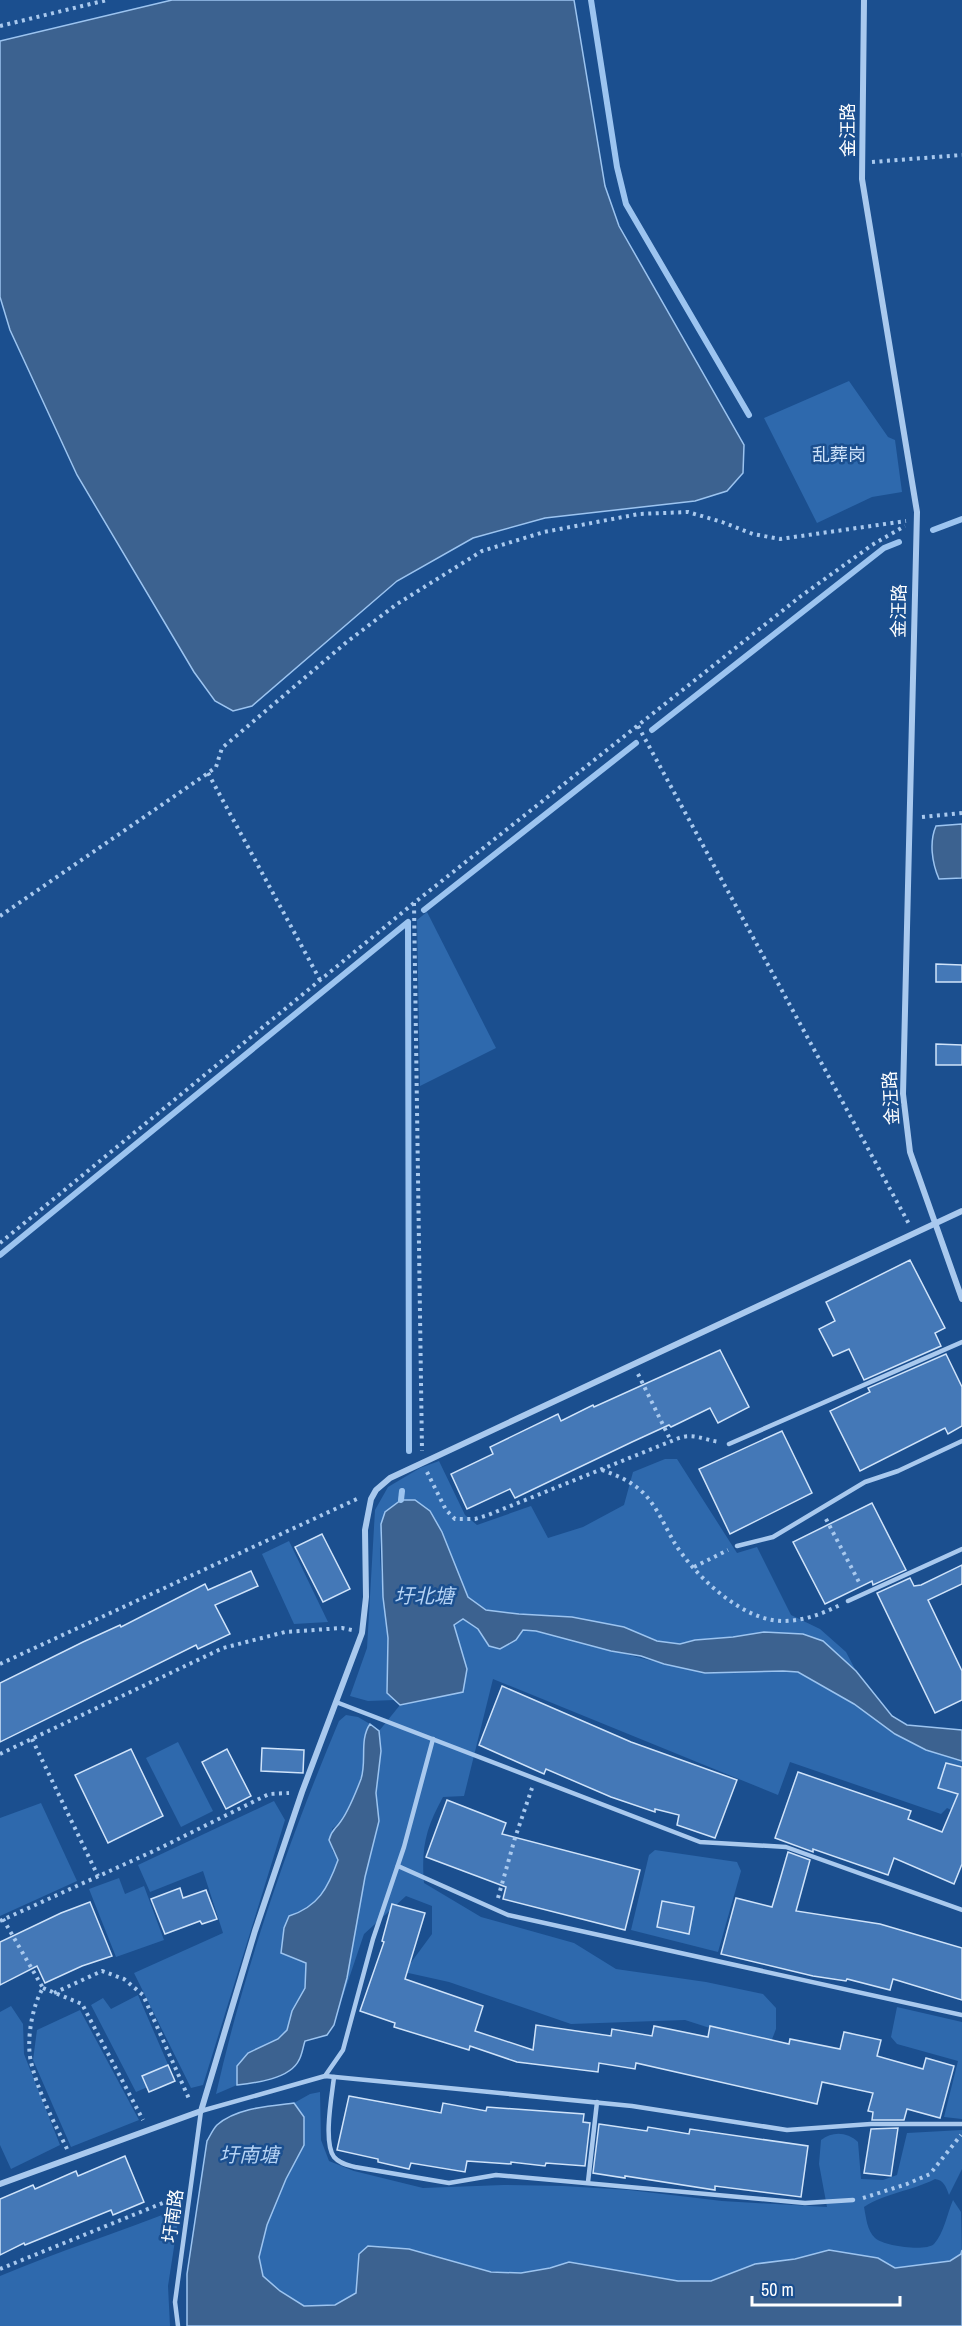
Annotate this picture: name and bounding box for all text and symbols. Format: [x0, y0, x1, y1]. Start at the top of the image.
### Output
street label: 金汪路 [835, 103, 860, 157]
park label: 乱葬岗 [812, 442, 866, 467]
street label: 金汪路 [886, 584, 911, 638]
street label: 金汪路 [877, 1070, 904, 1126]
water label: 圩北塘 [394, 1582, 457, 1609]
water label: 圩南塘 [219, 2141, 282, 2168]
street label: 圩南路 [156, 2187, 189, 2244]
scale bar [752, 2269, 900, 2307]
text: 50 m [761, 2277, 794, 2302]

